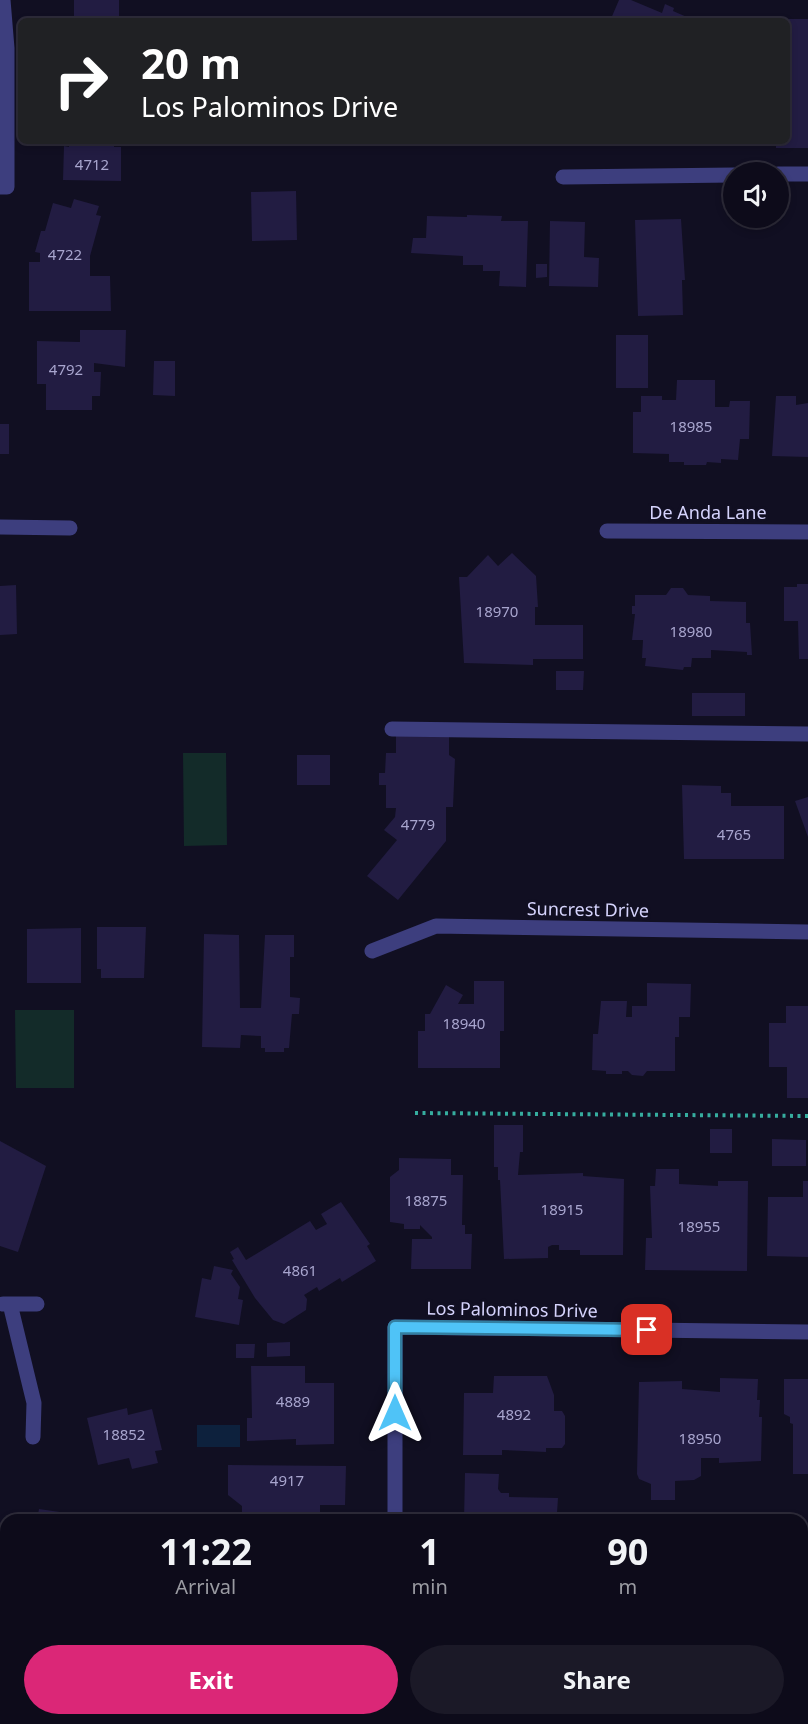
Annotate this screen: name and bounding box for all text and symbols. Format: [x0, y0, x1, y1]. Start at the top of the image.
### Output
text: 20 m [141, 34, 241, 91]
icon: right [42, 42, 120, 120]
text: Los Palominos Drive [141, 88, 398, 125]
house number: 4712 [75, 154, 109, 174]
map controls [723, 162, 789, 228]
button: sound [723, 162, 789, 228]
house number: 4722 [48, 244, 82, 264]
house number: 4792 [49, 359, 83, 379]
house number: 18985 [670, 416, 712, 436]
street label: De Anda Lane [649, 500, 767, 524]
house number: 18970 [476, 601, 518, 621]
house number: 18980 [670, 621, 712, 641]
house number: 4779 [401, 814, 435, 834]
house number: 4765 [717, 824, 751, 844]
street label: Suncrest Drive [527, 896, 649, 922]
house number: 18940 [443, 1013, 485, 1033]
house number: 18875 [405, 1190, 447, 1210]
house number: 18915 [541, 1199, 583, 1219]
house number: 18955 [678, 1216, 720, 1236]
house number: 4861 [283, 1260, 317, 1280]
street label: Los Palominos Drive [426, 1296, 598, 1322]
pin [621, 1304, 672, 1355]
icon: arrive [630, 1313, 663, 1346]
position arrow [363, 1381, 427, 1445]
house number: 4889 [276, 1391, 310, 1411]
house number: 4892 [497, 1404, 531, 1424]
house number: 18852 [103, 1424, 145, 1444]
house number: 18950 [679, 1428, 721, 1448]
house number: 4917 [270, 1470, 304, 1490]
text: 11:22 [160, 1527, 252, 1576]
text: 1 [419, 1527, 440, 1576]
text: 90 [607, 1527, 648, 1576]
text: Arrival [175, 1573, 236, 1600]
text: min [412, 1573, 448, 1600]
text: m [619, 1573, 637, 1600]
button: Exit [24, 1645, 398, 1714]
button: Share [410, 1645, 784, 1714]

